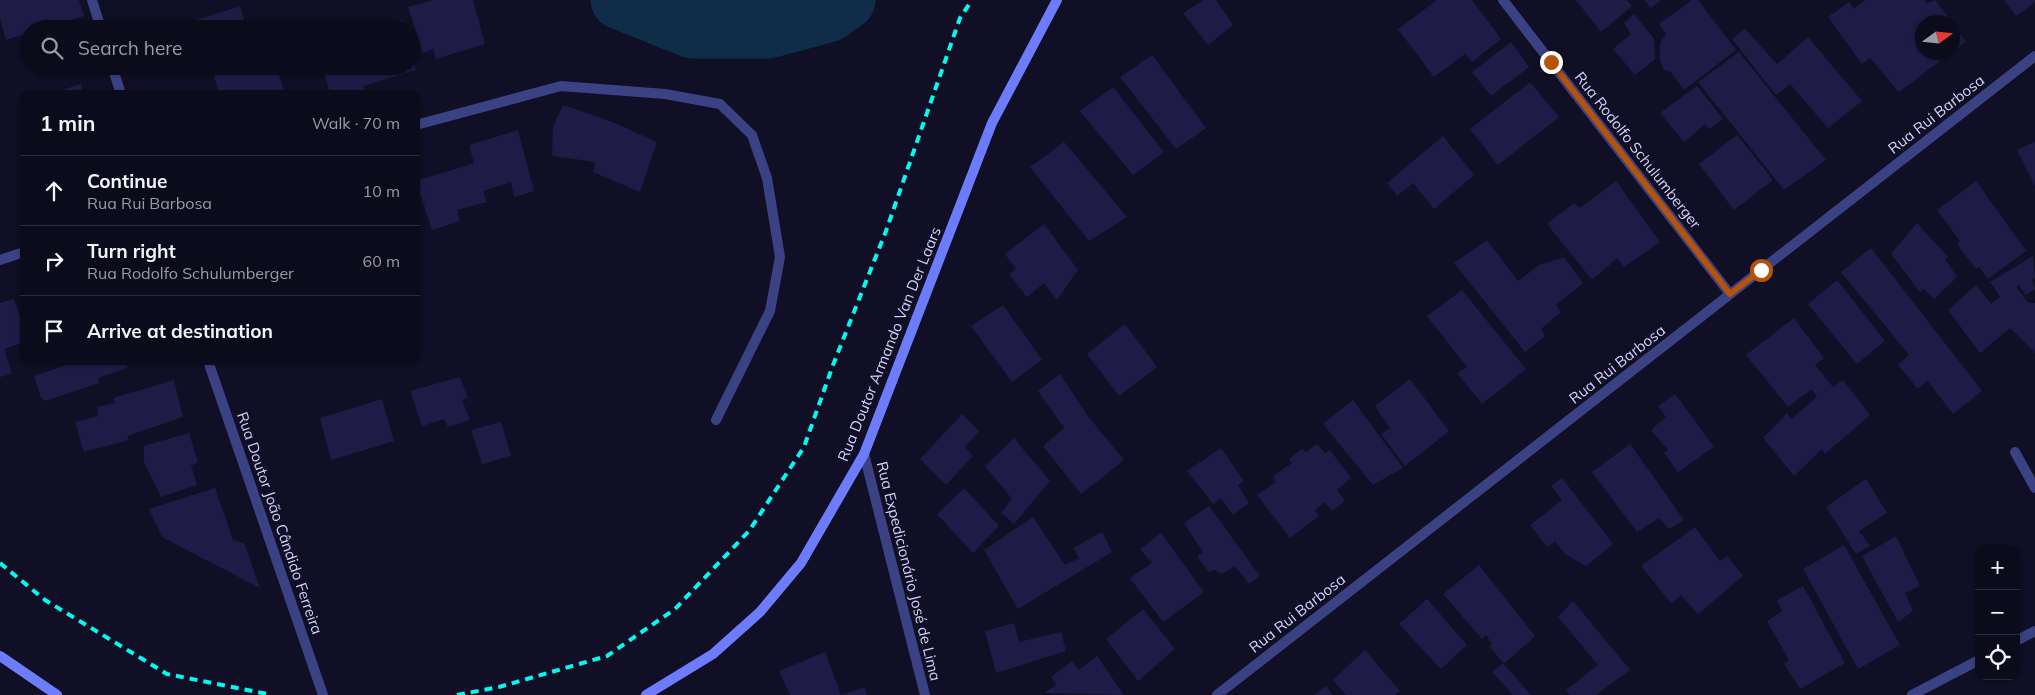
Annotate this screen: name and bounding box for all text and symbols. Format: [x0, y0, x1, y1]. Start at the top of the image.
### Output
north arrow [1915, 15, 1960, 60]
search box [20, 20, 420, 75]
icon: search [38, 34, 66, 62]
text: Search here [78, 36, 182, 60]
route end [1540, 51, 1563, 74]
street label: Rua Rodolfo Schulumberger [1571, 68, 1706, 233]
street label: Rua Rui Barbosa [1884, 70, 1988, 158]
text: 1 min [40, 110, 95, 136]
text: Walk · 70 m [312, 113, 400, 133]
text: Continue [87, 169, 167, 193]
icon: ahead [40, 177, 68, 205]
text: 10 m [363, 181, 400, 201]
text: Rua Rui Barbosa [87, 193, 212, 213]
street label: Rua Doutor Armando Van Der Laars [833, 224, 945, 464]
text: Turn right [87, 239, 176, 263]
icon: right [40, 247, 68, 275]
text: 60 m [363, 251, 400, 271]
route start [1750, 259, 1773, 282]
text: Rua Rodolfo Schulumberger [87, 263, 294, 283]
icon: arrive [40, 317, 68, 345]
text: Arrive at destination [87, 319, 273, 343]
street label: Rua Rui Barbosa [1565, 320, 1669, 408]
street label: Rua Doutor João Cândido Ferreira [233, 409, 327, 637]
street label: Rua Expedicionário José de Lima [873, 459, 945, 683]
map controls [1975, 545, 2020, 680]
button: + [1975, 545, 2020, 590]
street label: Rua Rui Barbosa [1245, 569, 1349, 657]
button: − [1975, 590, 2020, 635]
button: locate [1975, 635, 2020, 680]

